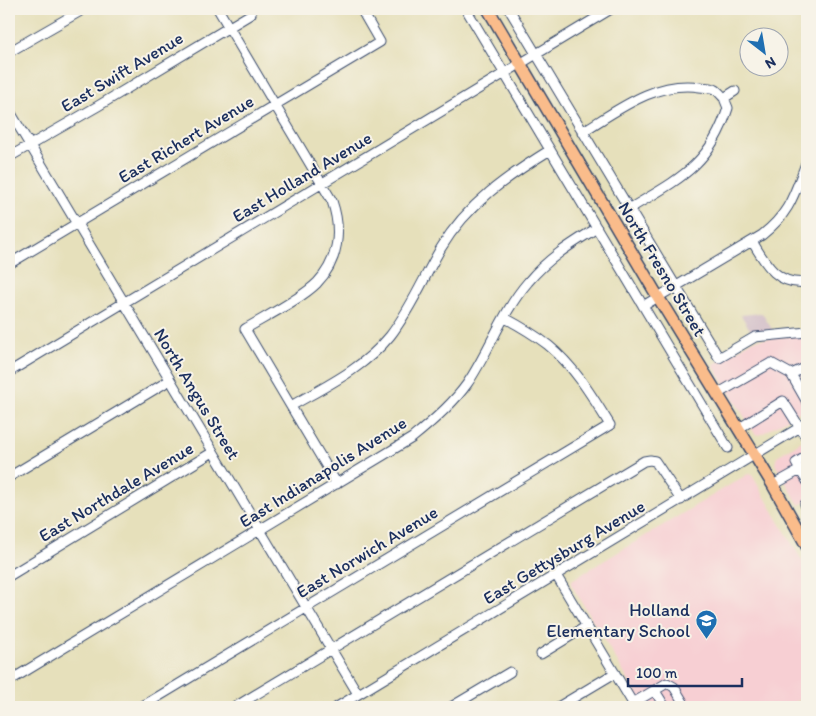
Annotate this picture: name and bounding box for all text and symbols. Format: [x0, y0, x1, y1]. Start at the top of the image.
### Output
street label: East Swift Avenue [57, 27, 187, 117]
north arrow [738, 28, 788, 78]
text: N [762, 53, 779, 72]
street label: East Richert Avenue [114, 90, 258, 188]
street label: East Holland Avenue [228, 127, 376, 227]
street label: North Fresno Street [613, 198, 711, 340]
street label: North Angus Street [149, 324, 245, 464]
street label: East Indianapolis Avenue [235, 412, 411, 532]
street label: East Northdale Avenue [35, 437, 197, 547]
street label: East Gettysburg Avenue [479, 495, 649, 609]
street label: East Norwich Avenue [292, 501, 442, 603]
place label: Holland Elementary School [546, 599, 690, 642]
school or university icon: Holland Elementary School [694, 608, 718, 639]
scale bar [628, 656, 742, 688]
text: 100 m [636, 664, 678, 682]

